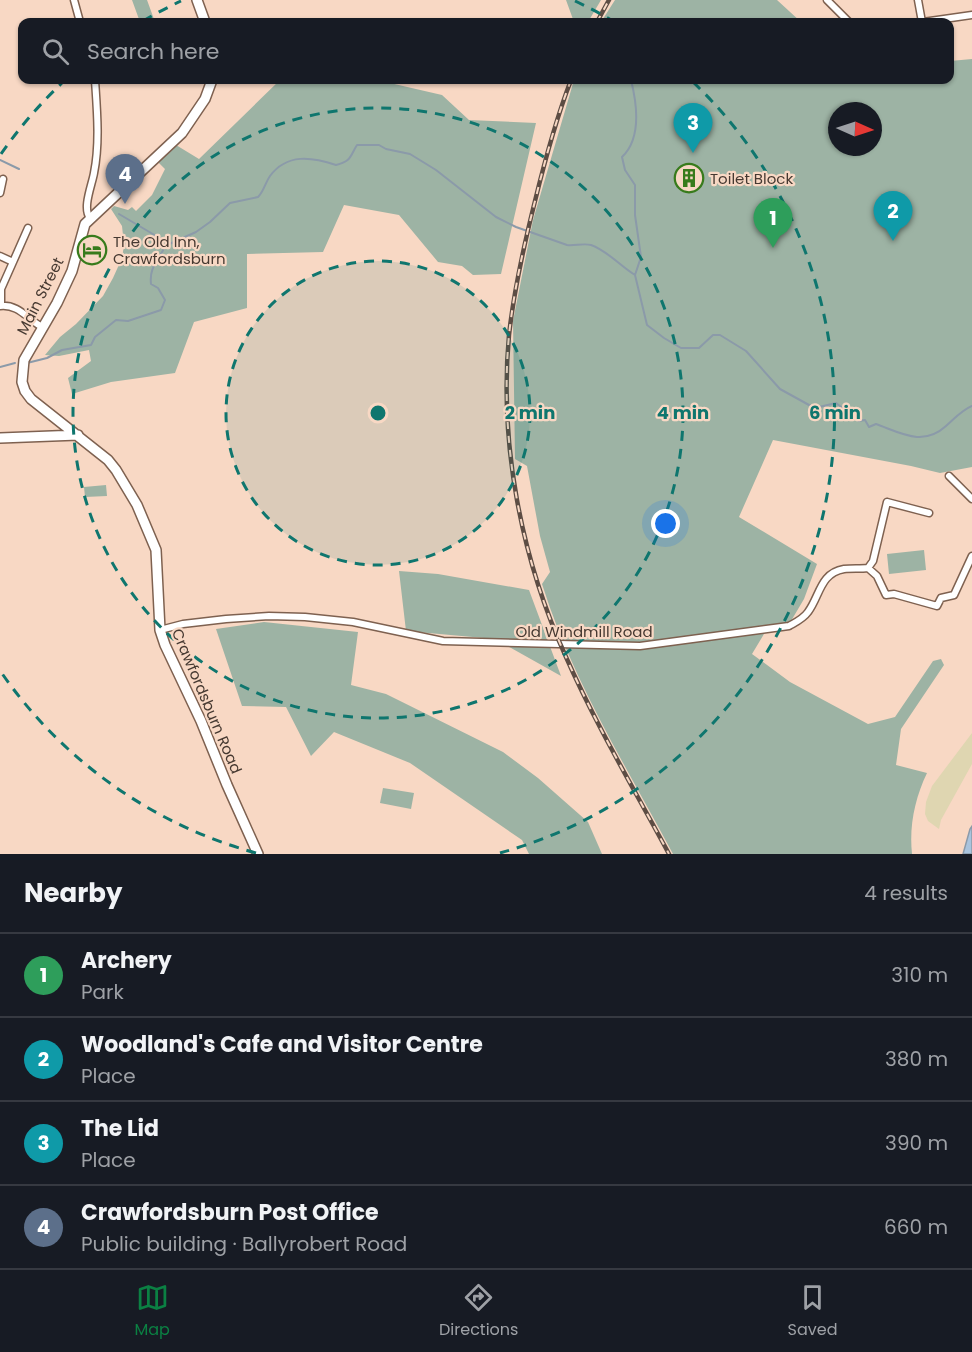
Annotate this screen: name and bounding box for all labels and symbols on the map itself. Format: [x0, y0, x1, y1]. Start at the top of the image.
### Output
north arrow [828, 102, 882, 156]
pin: 3 [674, 104, 712, 153]
pin: 4 [106, 154, 144, 204]
building icon: Toilet Block [673, 162, 705, 194]
place label: Toilet Block [710, 168, 793, 189]
pin: 2 [874, 192, 912, 241]
pin: 1 [754, 198, 792, 248]
place label: The Old Inn, Crawfordsburn [113, 231, 226, 269]
hotel icon: The Old Inn, Crawfordsburn [76, 234, 108, 266]
street label: Main Street [12, 254, 68, 338]
text: 2 min [505, 400, 555, 425]
text: 4 min [657, 400, 709, 425]
text: 6 min [809, 400, 861, 425]
centre of rings [368, 403, 388, 423]
your location [651, 509, 680, 538]
street label: Old Windmill Road [515, 621, 653, 642]
street label: Crawfordsburn Road [167, 625, 247, 777]

